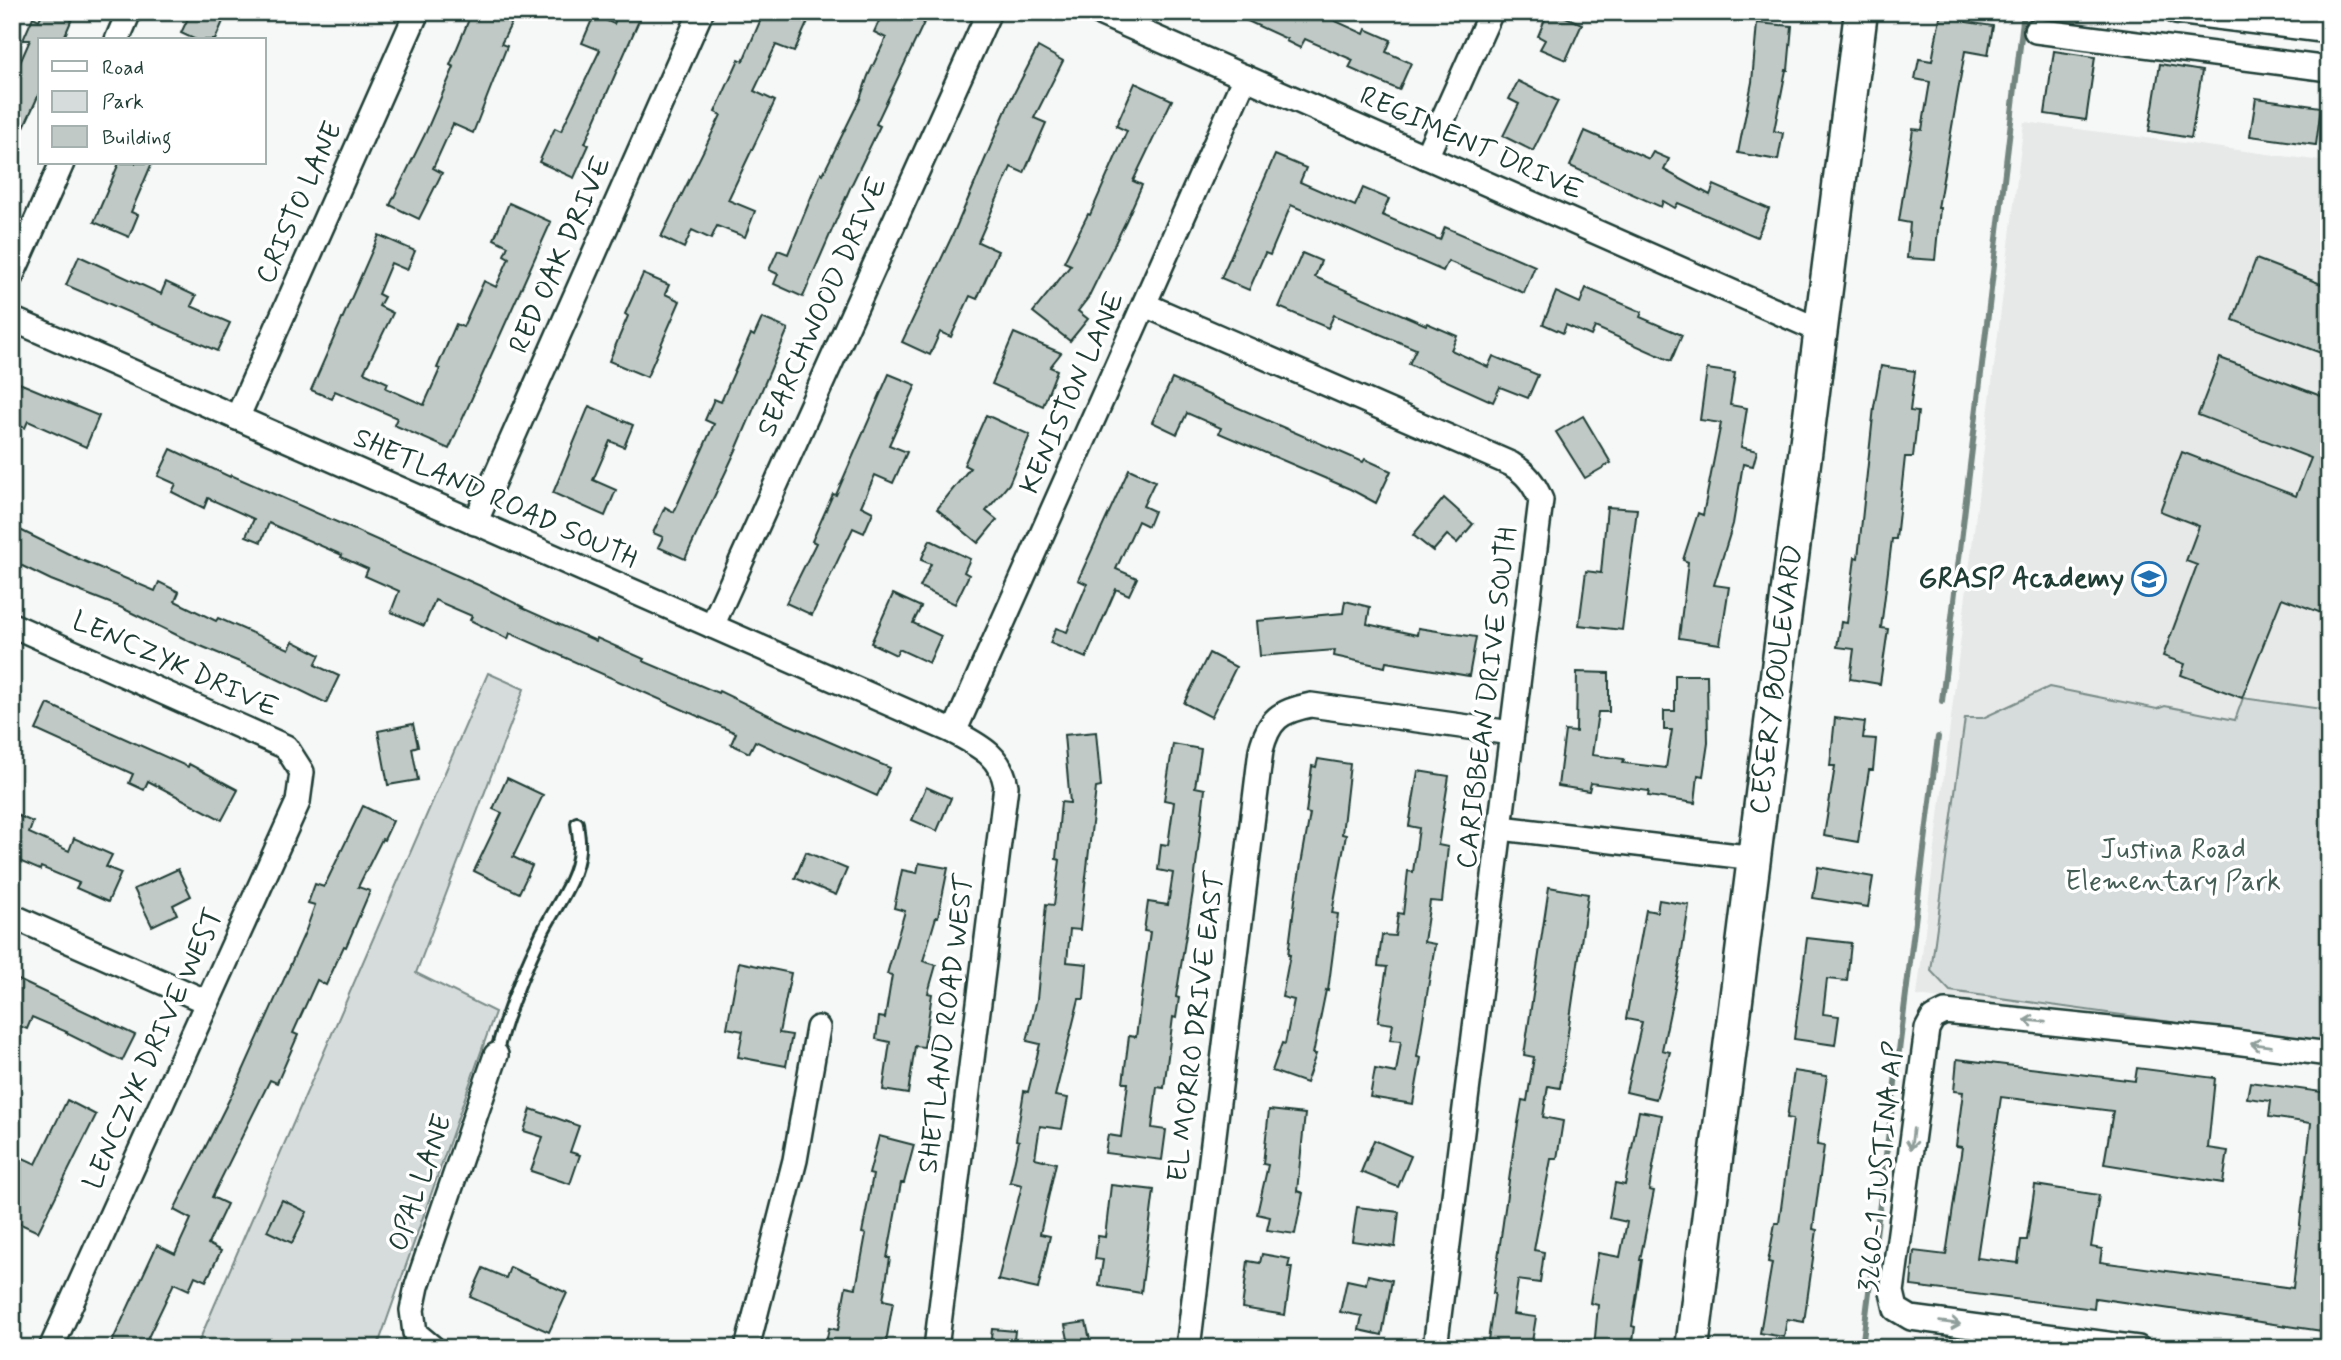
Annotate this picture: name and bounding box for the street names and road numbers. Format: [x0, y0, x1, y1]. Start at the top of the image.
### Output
street label: REGIMENT DRIVE [1353, 78, 1589, 210]
street label: CRISTO LANE [248, 116, 352, 290]
street label: RED OAK DRIVE [501, 150, 621, 360]
street label: SEARCHWOOD DRIVE [749, 171, 897, 443]
street label: KENISTON LANE [1012, 286, 1134, 500]
street label: SHETLAND ROAD SOUTH [347, 420, 643, 578]
street label: CARIBBEAN DRIVE SOUTH [1449, 525, 1527, 871]
street label: CESERY BOULEVARD [1741, 542, 1812, 817]
street label: LENCZYK DRIVE [66, 603, 284, 727]
street label: EL MORRO DRIVE EAST [1160, 869, 1234, 1184]
street label: SHETLAND ROAD WEST [910, 871, 984, 1176]
street label: LENCZYK DRIVE WEST [75, 902, 233, 1196]
street label: 3260-1 JUSTINA AP [1850, 1040, 1914, 1294]
street label: OPAL LANE [380, 1110, 462, 1256]

